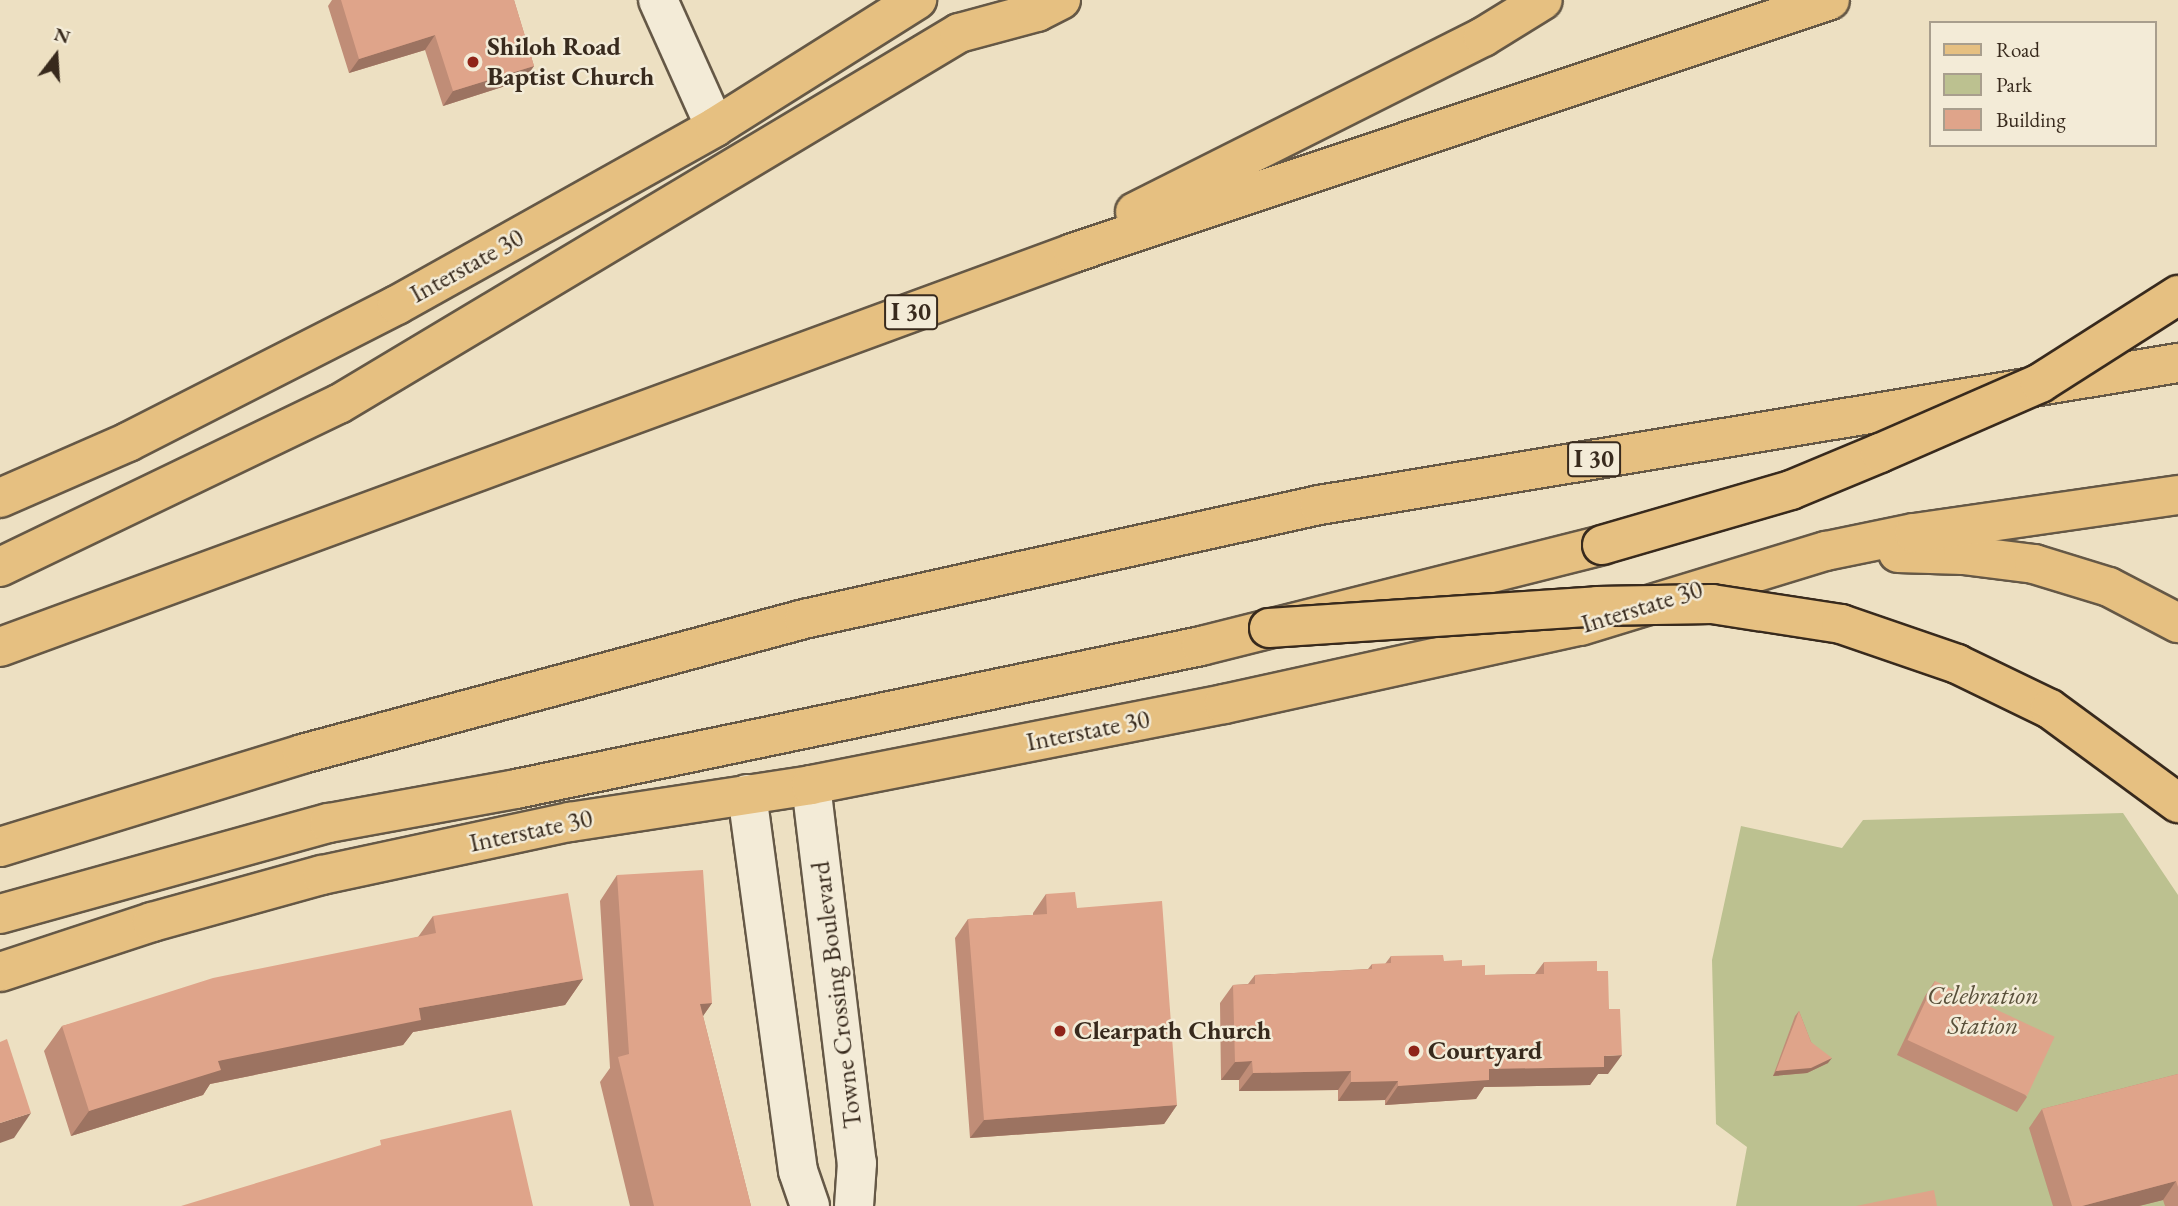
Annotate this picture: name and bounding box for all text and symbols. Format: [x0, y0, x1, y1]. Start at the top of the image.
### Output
north arrow [21, 21, 91, 91]
text: N [51, 21, 73, 50]
legend [1930, 21, 2157, 147]
place label: Shiloh Road Baptist Church [487, 31, 654, 92]
text: Road [1996, 36, 2040, 63]
marker: Shiloh Road Baptist Church [465, 54, 481, 70]
text: Park [1996, 71, 2032, 98]
text: Building [1996, 106, 2066, 133]
street label: Interstate 30 [405, 222, 529, 310]
road number: I 30 [883, 292, 939, 332]
road number: I 30 [1566, 438, 1622, 480]
street label: Interstate 30 [1578, 574, 1706, 640]
street label: Interstate 30 [1024, 704, 1152, 758]
street label: Interstate 30 [467, 803, 595, 859]
street label: Towne Crossing Boulevard [805, 860, 869, 1130]
park label: Celebration Station [1927, 980, 2039, 1042]
place label: Clearpath Church [1074, 1015, 1271, 1047]
marker: Clearpath Church [1052, 1023, 1068, 1039]
place label: Courtyard [1428, 1035, 1542, 1067]
marker: Courtyard [1406, 1043, 1422, 1059]

